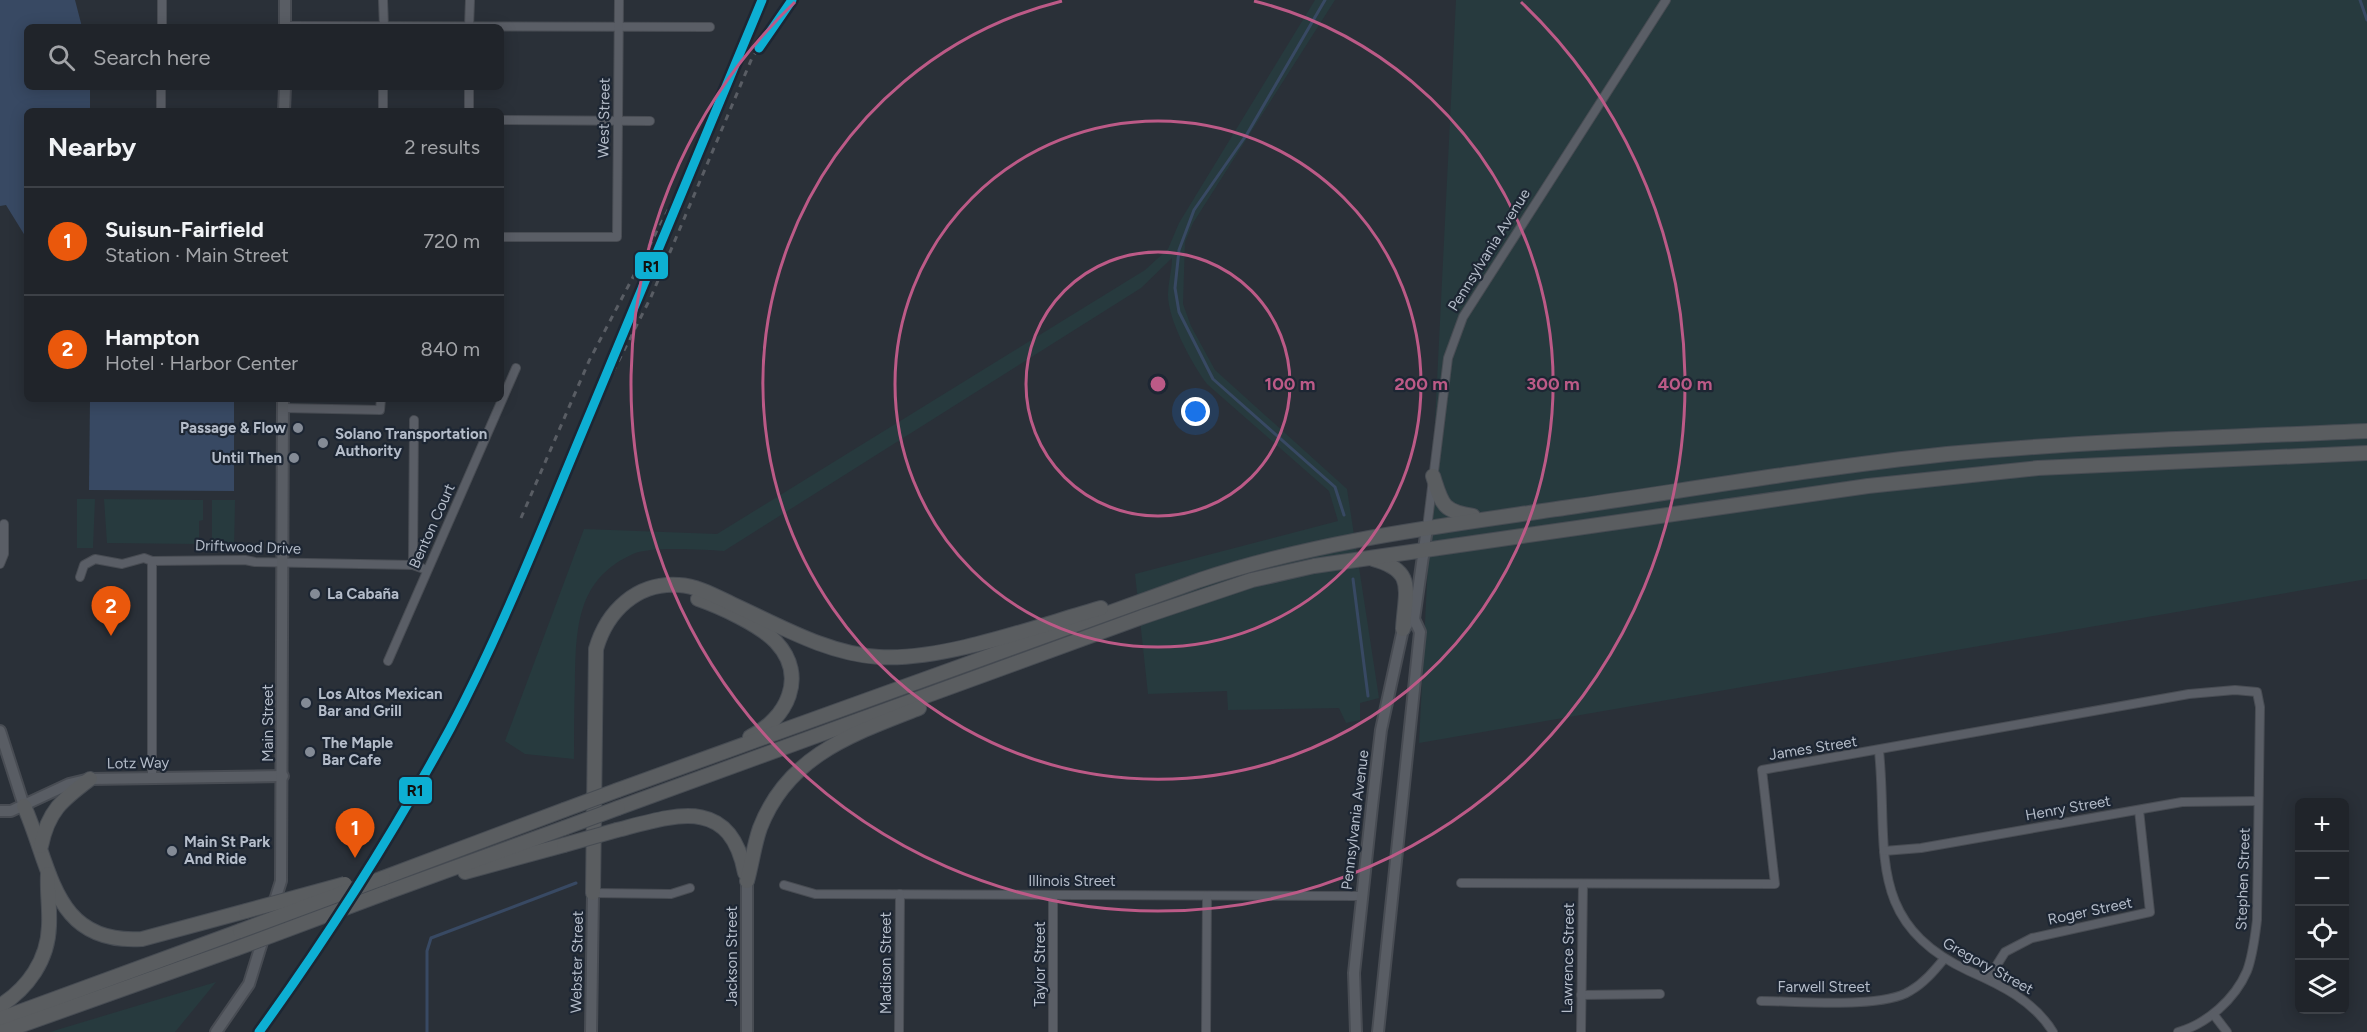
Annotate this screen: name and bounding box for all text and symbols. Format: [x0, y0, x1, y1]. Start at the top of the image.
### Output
search box [24, 24, 504, 90]
icon: search [45, 41, 78, 74]
text: Search here [93, 44, 211, 71]
street label: West Street [594, 77, 614, 158]
text: Nearby [48, 131, 136, 163]
text: 2 results [404, 135, 480, 159]
street label: Pennsylvania Avenue [1444, 186, 1534, 314]
text: Suisun-Fairfield [105, 216, 264, 243]
text: 1 [63, 229, 72, 253]
text: 720 m [423, 229, 480, 253]
text: Station · Main Street [105, 243, 289, 267]
line badge: R1 [634, 251, 669, 280]
text: R1 [642, 257, 660, 276]
text: Hampton [105, 324, 200, 351]
text: 2 [62, 337, 73, 361]
text: 840 m [421, 337, 480, 361]
text: Hotel · Harbor Center [105, 351, 298, 375]
text: 100 m [1265, 373, 1315, 395]
text: 200 m [1394, 373, 1448, 395]
text: 300 m [1526, 373, 1580, 395]
text: 400 m [1658, 373, 1712, 395]
centre of rings [1148, 374, 1168, 394]
your location [1181, 397, 1210, 426]
place label: Passage & Flow [180, 419, 286, 437]
marker: Passage & Flow [291, 421, 305, 435]
place label: Solano Transportation Authority [335, 425, 487, 460]
marker: Solano Transportation Authority [316, 436, 330, 450]
place label: Until Then [212, 449, 282, 467]
marker: Until Then [287, 451, 301, 465]
street label: Benton Court [405, 481, 459, 571]
street label: Driftwood Drive [195, 536, 301, 558]
place label: La Cabaña [327, 585, 399, 603]
pin: 2 [92, 586, 130, 636]
marker: La Cabaña [308, 587, 322, 601]
street label: Main Street [259, 684, 277, 762]
place label: Los Altos Mexican Bar and Grill [318, 685, 442, 720]
marker: Los Altos Mexican Bar and Grill [299, 696, 313, 710]
street label: James Street [1768, 732, 1859, 764]
place label: The Maple Bar Cafe [322, 734, 394, 769]
marker: The Maple Bar Cafe [303, 745, 317, 759]
street label: Pennsylvania Avenue [1337, 749, 1373, 891]
street label: Lotz Way [107, 753, 169, 773]
line badge: R1 [398, 776, 433, 805]
text: R1 [406, 781, 424, 800]
street label: Henry Street [2024, 792, 2112, 824]
map controls [2295, 798, 2349, 1014]
button: + [2295, 798, 2349, 852]
pin: 1 [336, 808, 374, 858]
street label: Stephen Street [2232, 827, 2254, 931]
place label: Main St Park And Ride [184, 833, 270, 868]
marker: Main St Park And Ride [165, 844, 179, 858]
button: − [2295, 852, 2349, 906]
street label: Illinois Street [1028, 872, 1116, 890]
street label: Roger Street [2046, 893, 2134, 929]
street label: Lawrence Street [1558, 902, 1578, 1014]
street label: Jackson Street [723, 905, 741, 1006]
button: locate [2295, 906, 2349, 960]
street label: Webster Street [567, 910, 587, 1013]
street label: Madison Street [877, 911, 895, 1014]
street label: Taylor Street [1031, 921, 1049, 1007]
street label: Gregory Street [1940, 934, 2037, 998]
button: layers [2295, 960, 2349, 1014]
street label: Farwell Street [1778, 978, 1871, 996]

